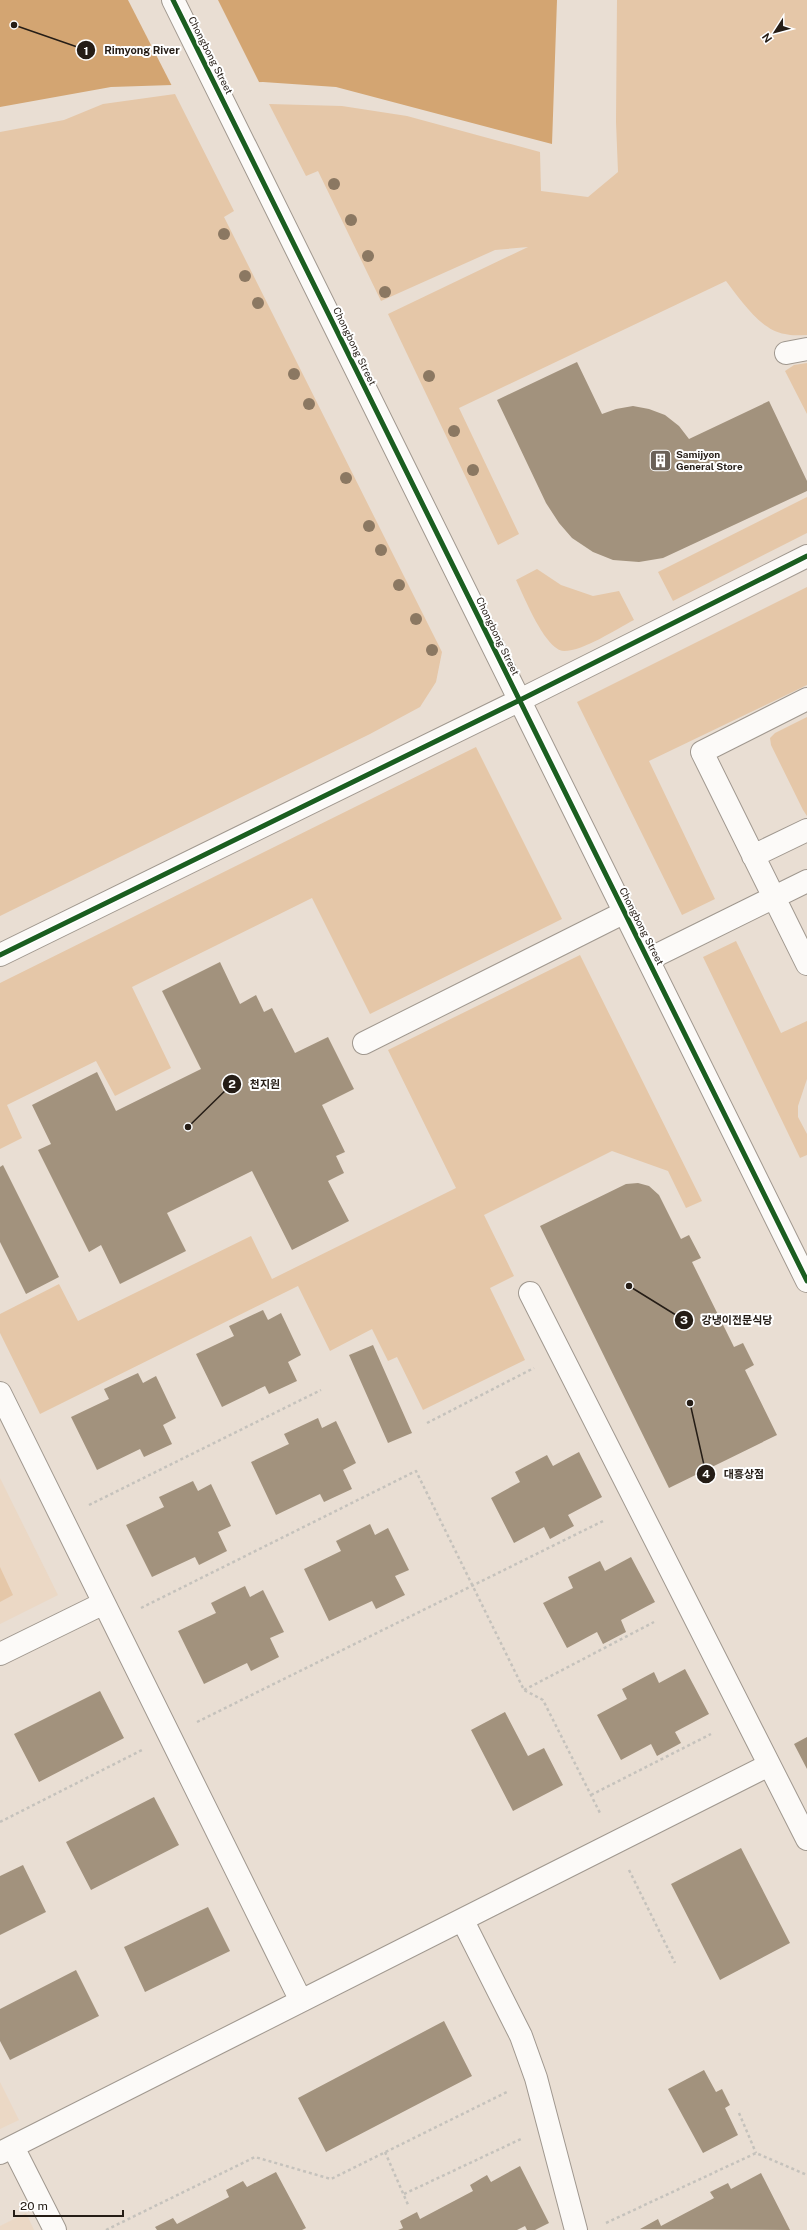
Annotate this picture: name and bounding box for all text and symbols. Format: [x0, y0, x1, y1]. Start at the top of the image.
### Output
north arrow [755, 12, 795, 52]
street label: Chongbong Street [186, 14, 236, 96]
text: N [760, 31, 774, 45]
callout: Rimyong River [76, 39, 188, 62]
text: 1 [83, 44, 89, 58]
text: Rimyong River [104, 44, 180, 56]
street label: Chongbong Street [331, 305, 379, 387]
building icon: Samijyon General Store [648, 447, 674, 473]
place label: Samijyon General Store [676, 448, 743, 472]
street label: Chongbong Street [474, 595, 522, 677]
street label: Chongbong Street [617, 885, 667, 967]
callout: 천지원 [222, 1073, 288, 1096]
text: 2 [228, 1077, 236, 1091]
text: 천지원 [250, 1078, 280, 1090]
callout: 강냉이전문식당 [674, 1309, 781, 1332]
text: 3 [680, 1313, 688, 1327]
text: 강냉이전문식당 [702, 1314, 772, 1326]
callout: 대흥상점 [696, 1462, 772, 1485]
text: 4 [702, 1467, 710, 1481]
text: 대흥상점 [724, 1468, 764, 1480]
scale bar [14, 2192, 123, 2218]
text: 20 m [20, 2199, 48, 2213]

